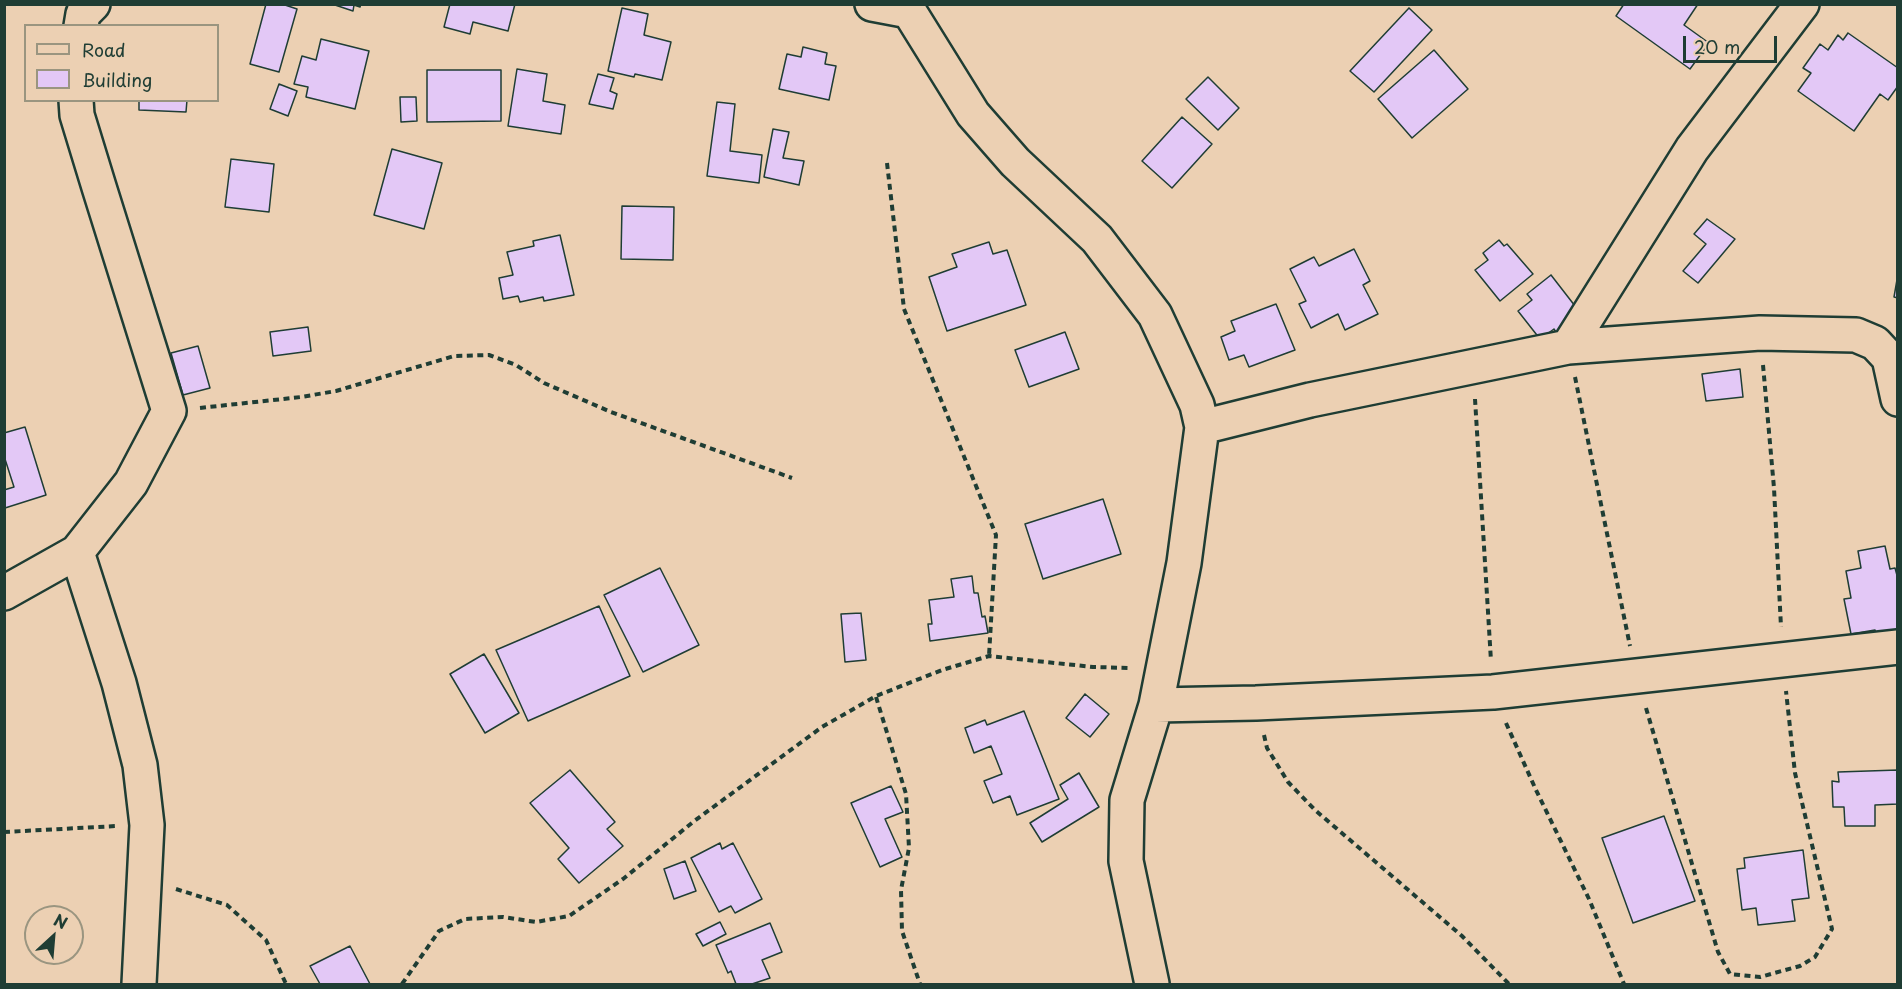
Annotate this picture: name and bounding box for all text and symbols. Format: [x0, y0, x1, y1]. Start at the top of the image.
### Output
legend [24, 24, 219, 102]
scale bar [1686, 24, 1780, 62]
text: 20 m [1694, 33, 1740, 60]
text: Road [82, 36, 126, 63]
text: Building [82, 66, 152, 93]
north arrow [24, 905, 84, 965]
text: N [50, 907, 72, 934]

